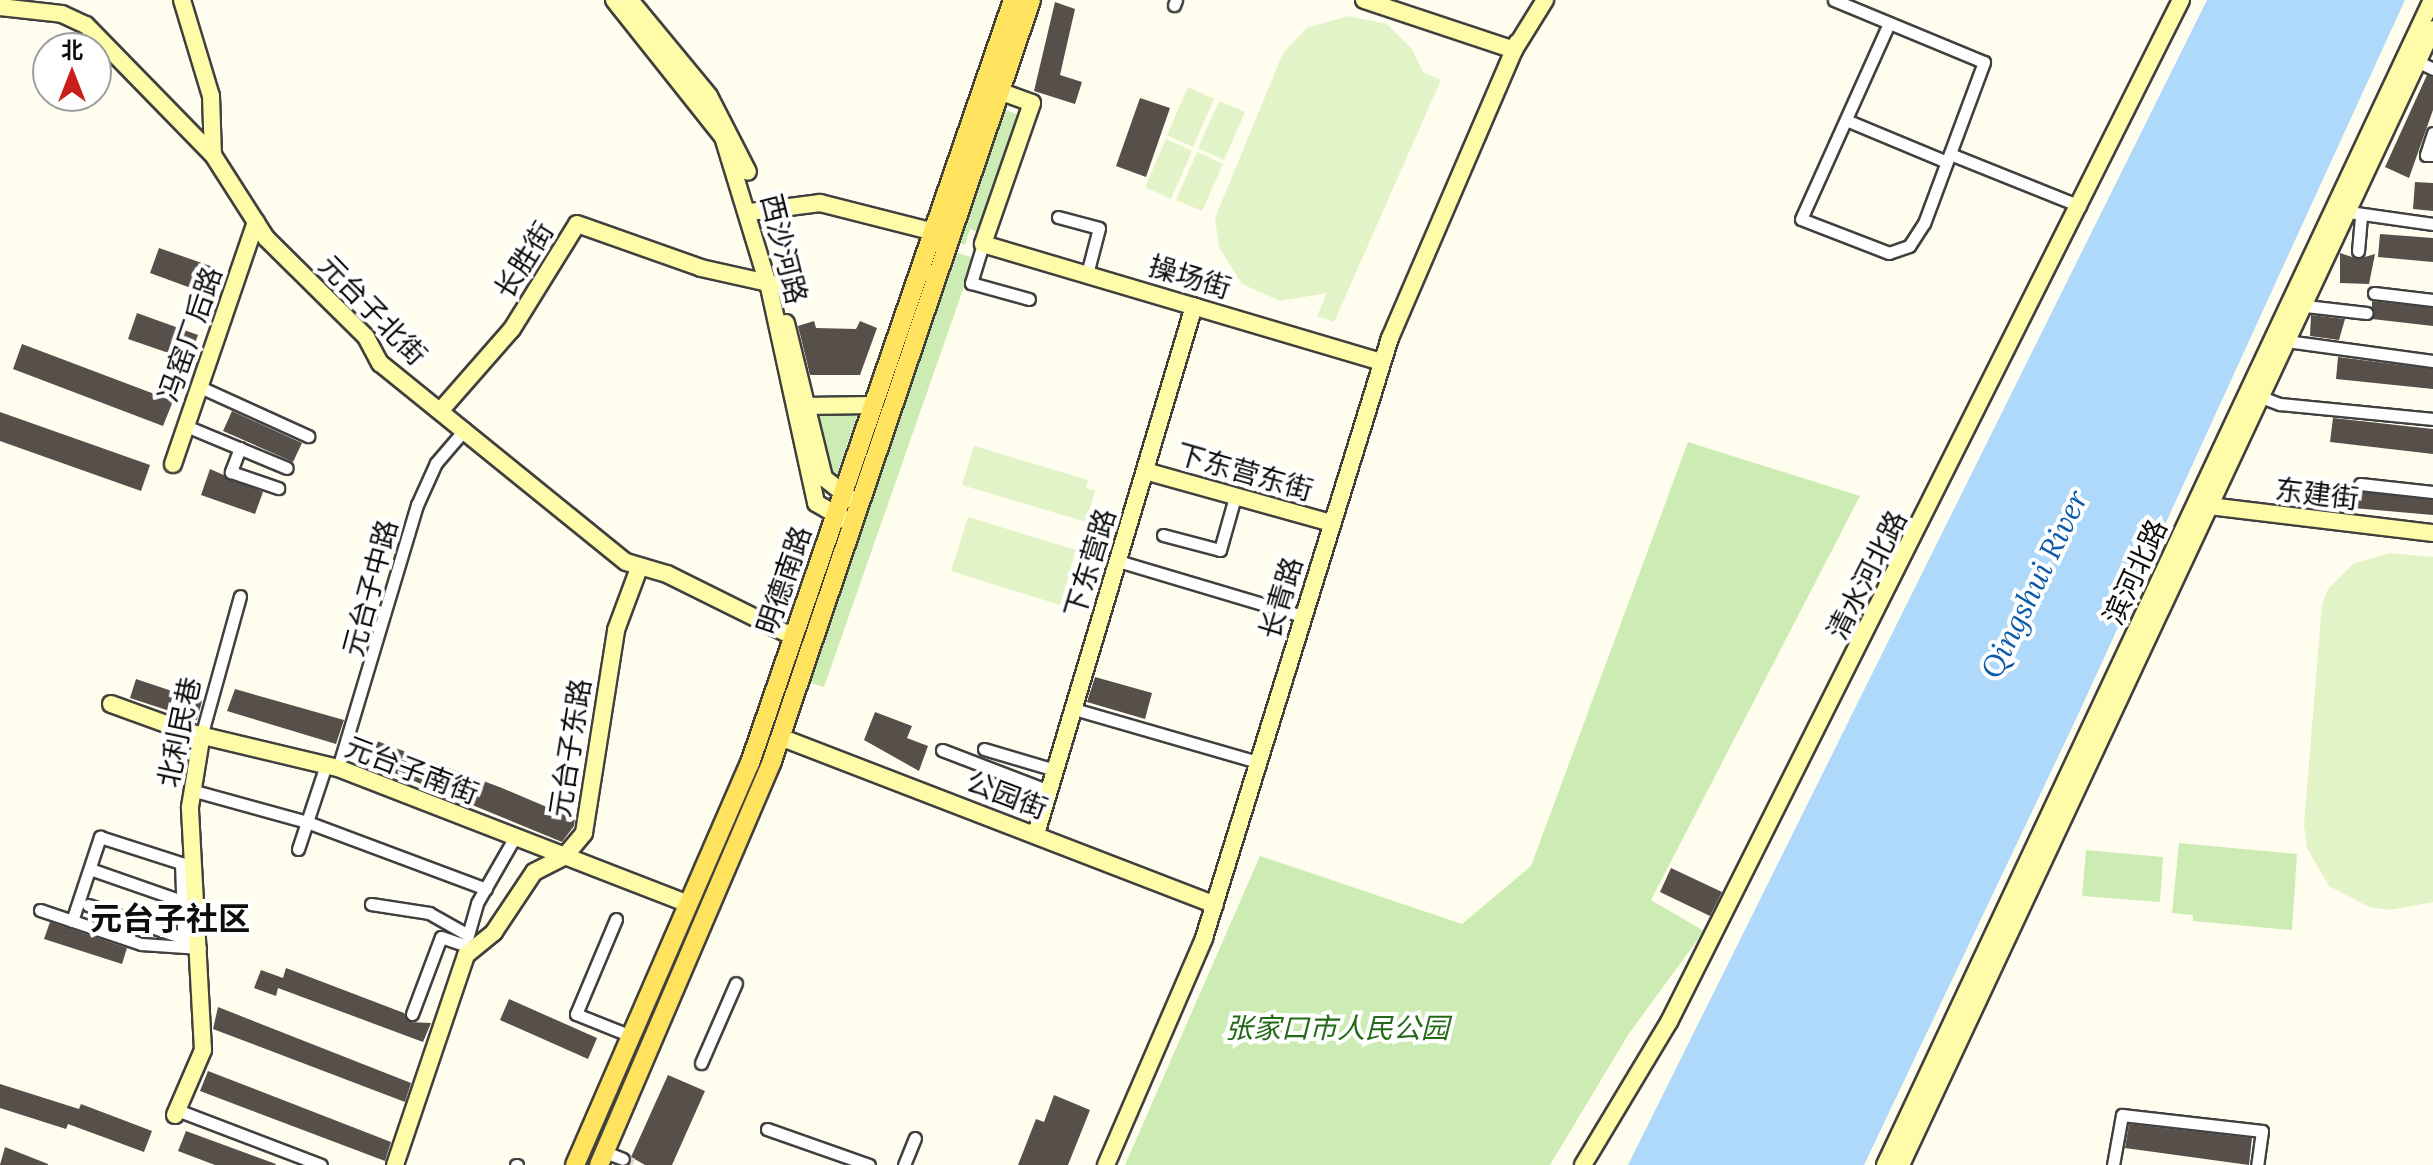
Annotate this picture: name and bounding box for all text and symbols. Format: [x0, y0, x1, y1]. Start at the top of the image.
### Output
north arrow [32, 32, 112, 112]
text: 北 [61, 36, 83, 64]
street label: 西沙河路 [754, 191, 814, 307]
street label: 长胜街 [487, 215, 561, 305]
street label: 元台子北街 [312, 248, 434, 372]
street label: 操场街 [1145, 249, 1235, 305]
street label: 冯窑厂后路 [151, 262, 229, 406]
street label: 下东营东街 [1173, 437, 1317, 507]
street label: 东建街 [2273, 472, 2361, 516]
water label: Qingshui River [1973, 484, 2095, 684]
street label: 下东营路 [1058, 505, 1122, 621]
street label: 清水河北路 [1820, 505, 1914, 645]
street label: 滨河北路 [2096, 514, 2174, 630]
street label: 元台子中路 [336, 516, 404, 660]
street label: 明德南路 [750, 522, 818, 638]
street label: 长青路 [1253, 553, 1309, 643]
street label: 北利民巷 [151, 674, 207, 790]
street label: 元台子东路 [542, 676, 598, 820]
street label: 元台子南街 [341, 729, 483, 811]
street label: 公园街 [962, 764, 1052, 826]
district label: 元台子社区 [90, 900, 250, 938]
park label: 张家口市人民公园 [1225, 1011, 1449, 1045]

